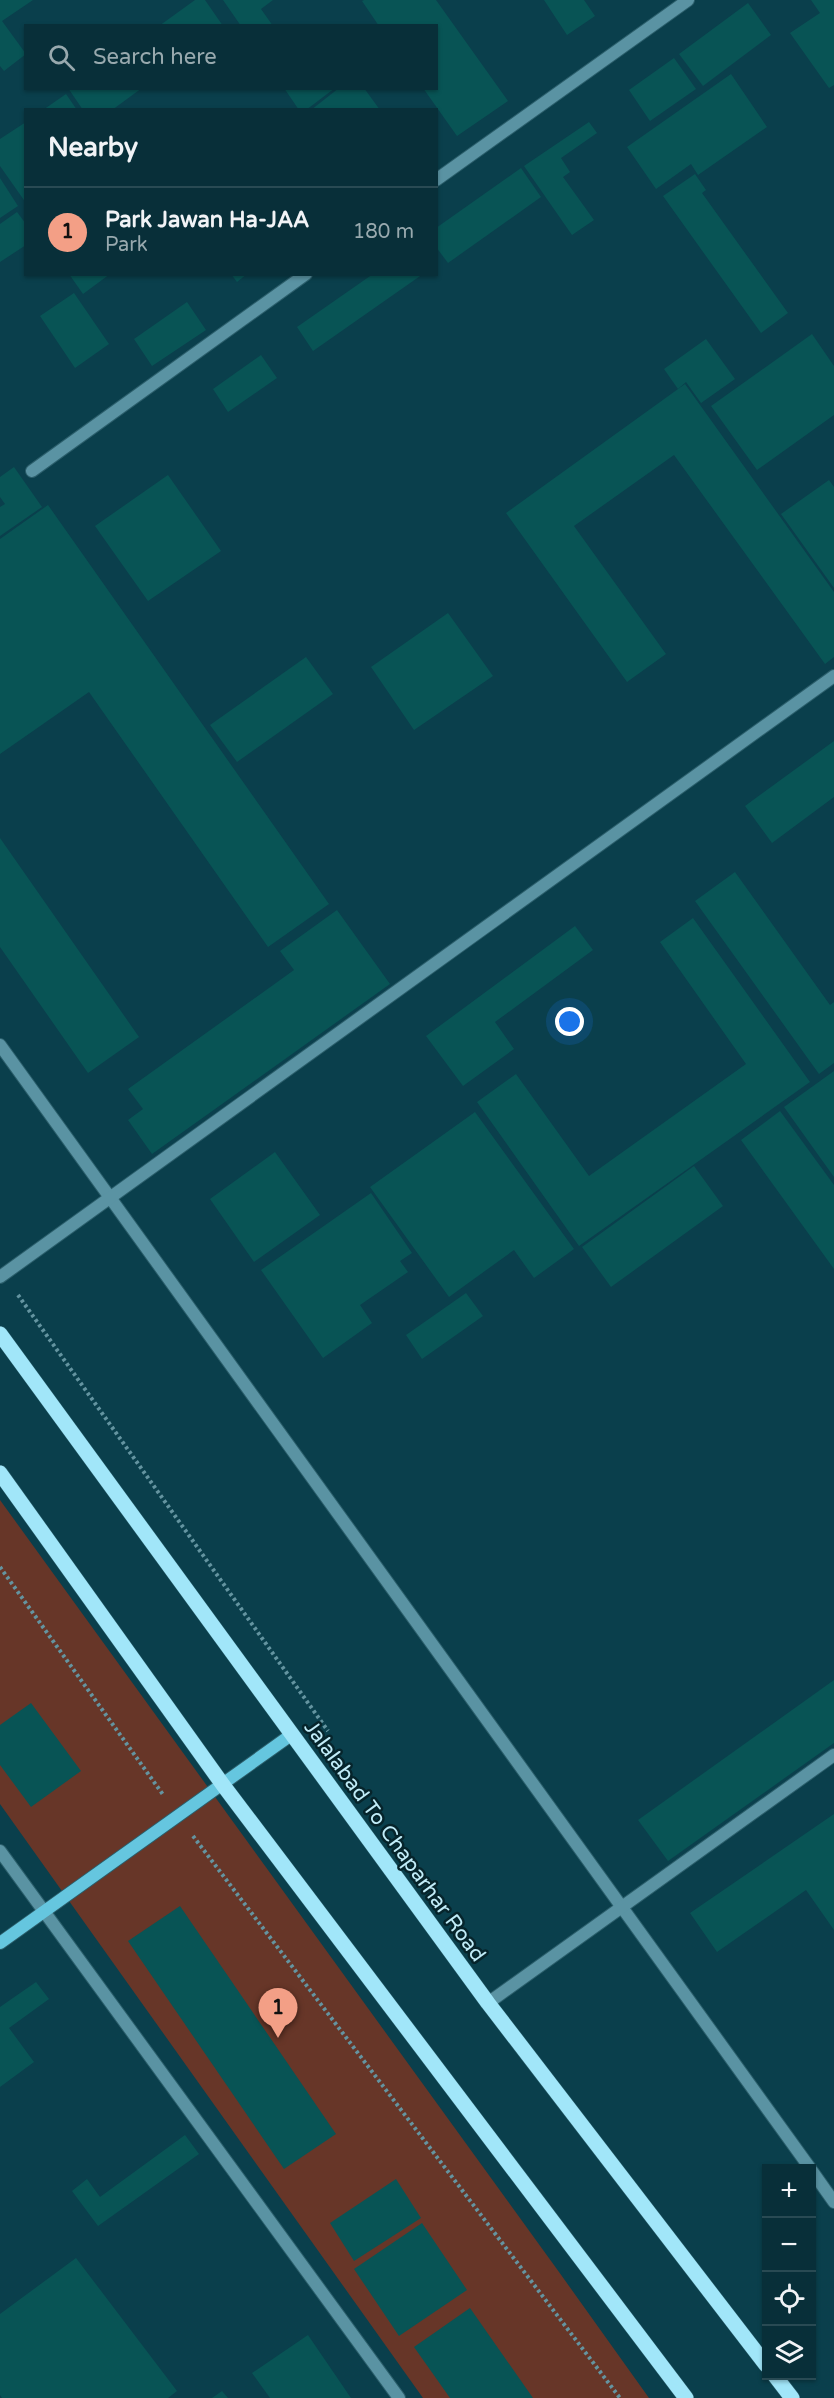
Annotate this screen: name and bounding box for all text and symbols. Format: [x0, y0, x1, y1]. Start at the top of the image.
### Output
search box [24, 24, 438, 90]
icon: search [45, 41, 78, 74]
text: Search here [93, 44, 217, 70]
text: Nearby [48, 132, 138, 163]
text: Park Jawan Ha-JAA [105, 207, 310, 233]
text: 1 [61, 220, 74, 244]
text: 180 m [353, 220, 414, 244]
text: Park [105, 233, 148, 257]
your location [555, 1007, 584, 1036]
street label: Jalalabad To Chaparhar Road [299, 1716, 491, 1967]
pin: 1 [258, 1988, 298, 2038]
map controls [762, 2164, 816, 2380]
button: + [762, 2164, 816, 2218]
button: − [762, 2218, 816, 2272]
button: locate [762, 2272, 816, 2326]
button: layers [762, 2326, 816, 2380]

